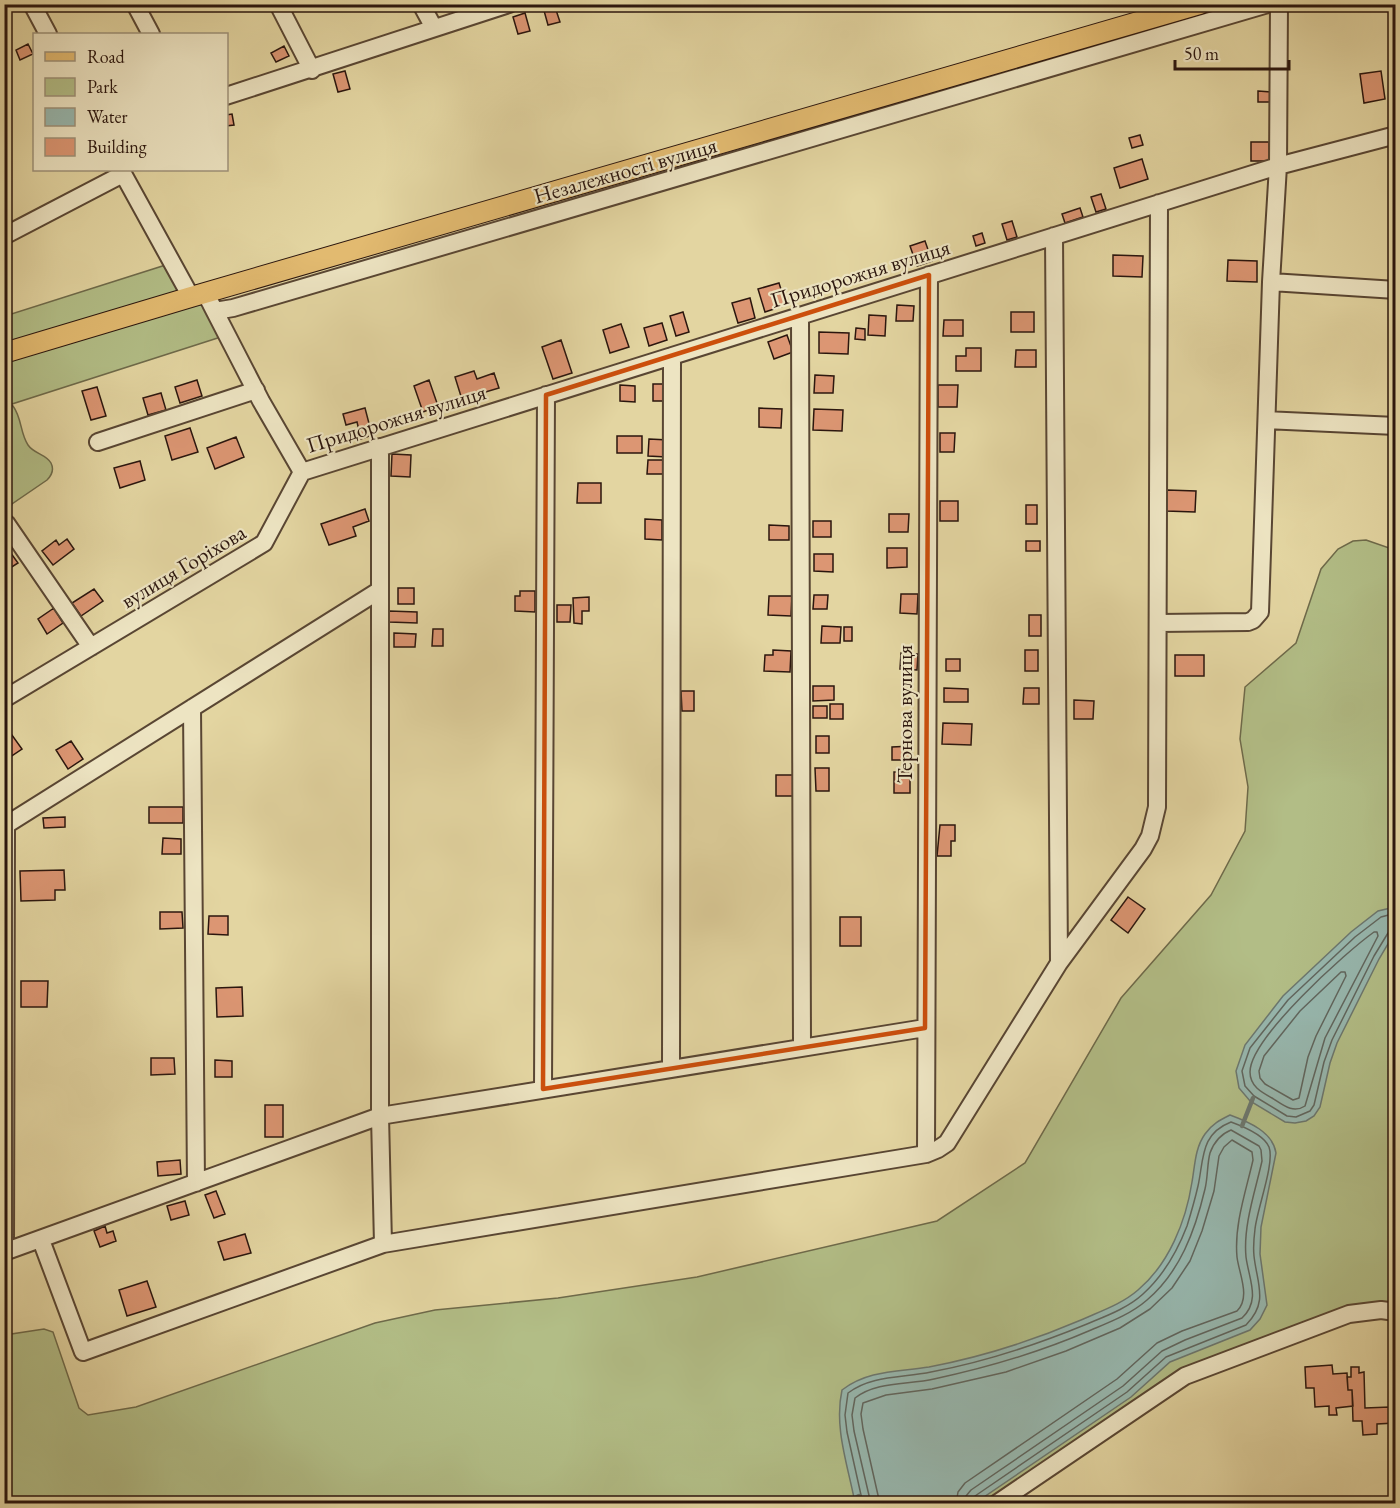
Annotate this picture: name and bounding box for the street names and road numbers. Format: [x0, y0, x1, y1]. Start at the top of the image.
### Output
street label: Незалежності вулиця [530, 130, 720, 211]
street label: Придорожня вулиця [767, 232, 954, 315]
street label: Придорожня вулиця [303, 377, 490, 460]
street label: вулиця Горіхова [115, 518, 251, 615]
street label: Тернова вулиця [890, 644, 919, 783]

